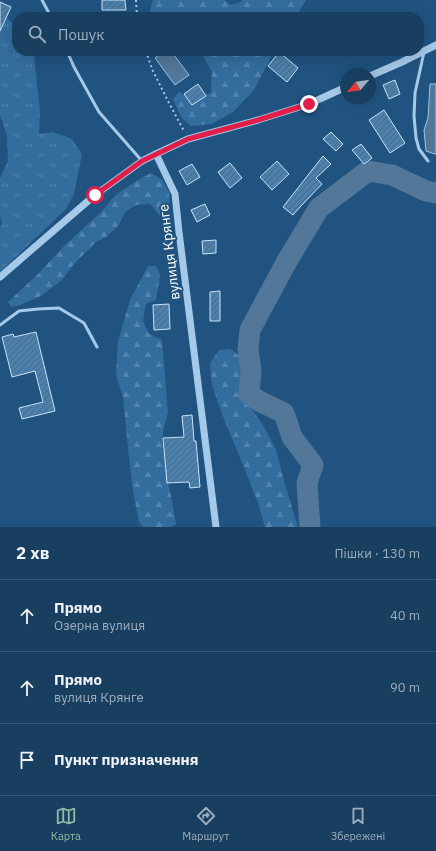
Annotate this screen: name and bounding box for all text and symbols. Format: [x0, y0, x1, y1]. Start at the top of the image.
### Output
search box [12, 12, 424, 56]
icon: search [26, 23, 48, 45]
text: Пошук [58, 25, 105, 44]
north arrow [340, 68, 376, 104]
route end [300, 95, 318, 113]
route start [86, 186, 104, 204]
street label: вулиця Крянге [154, 203, 184, 301]
text: 2 хв [16, 542, 50, 564]
text: Пішки · 130 m [334, 545, 420, 562]
text: Прямо [54, 598, 102, 617]
icon: ahead [16, 605, 38, 627]
text: 40 m [390, 607, 420, 624]
text: Озерна вулиця [54, 617, 145, 634]
text: Прямо [54, 670, 102, 689]
icon: ahead [16, 677, 38, 699]
text: 90 m [390, 679, 420, 696]
text: вулиця Крянге [54, 689, 144, 706]
icon: arrive [16, 749, 38, 771]
text: Пункт призначення [54, 750, 199, 769]
tab: Карта [51, 805, 81, 843]
tab: Маршрут [182, 805, 229, 843]
tab: Збережені [331, 805, 385, 843]

